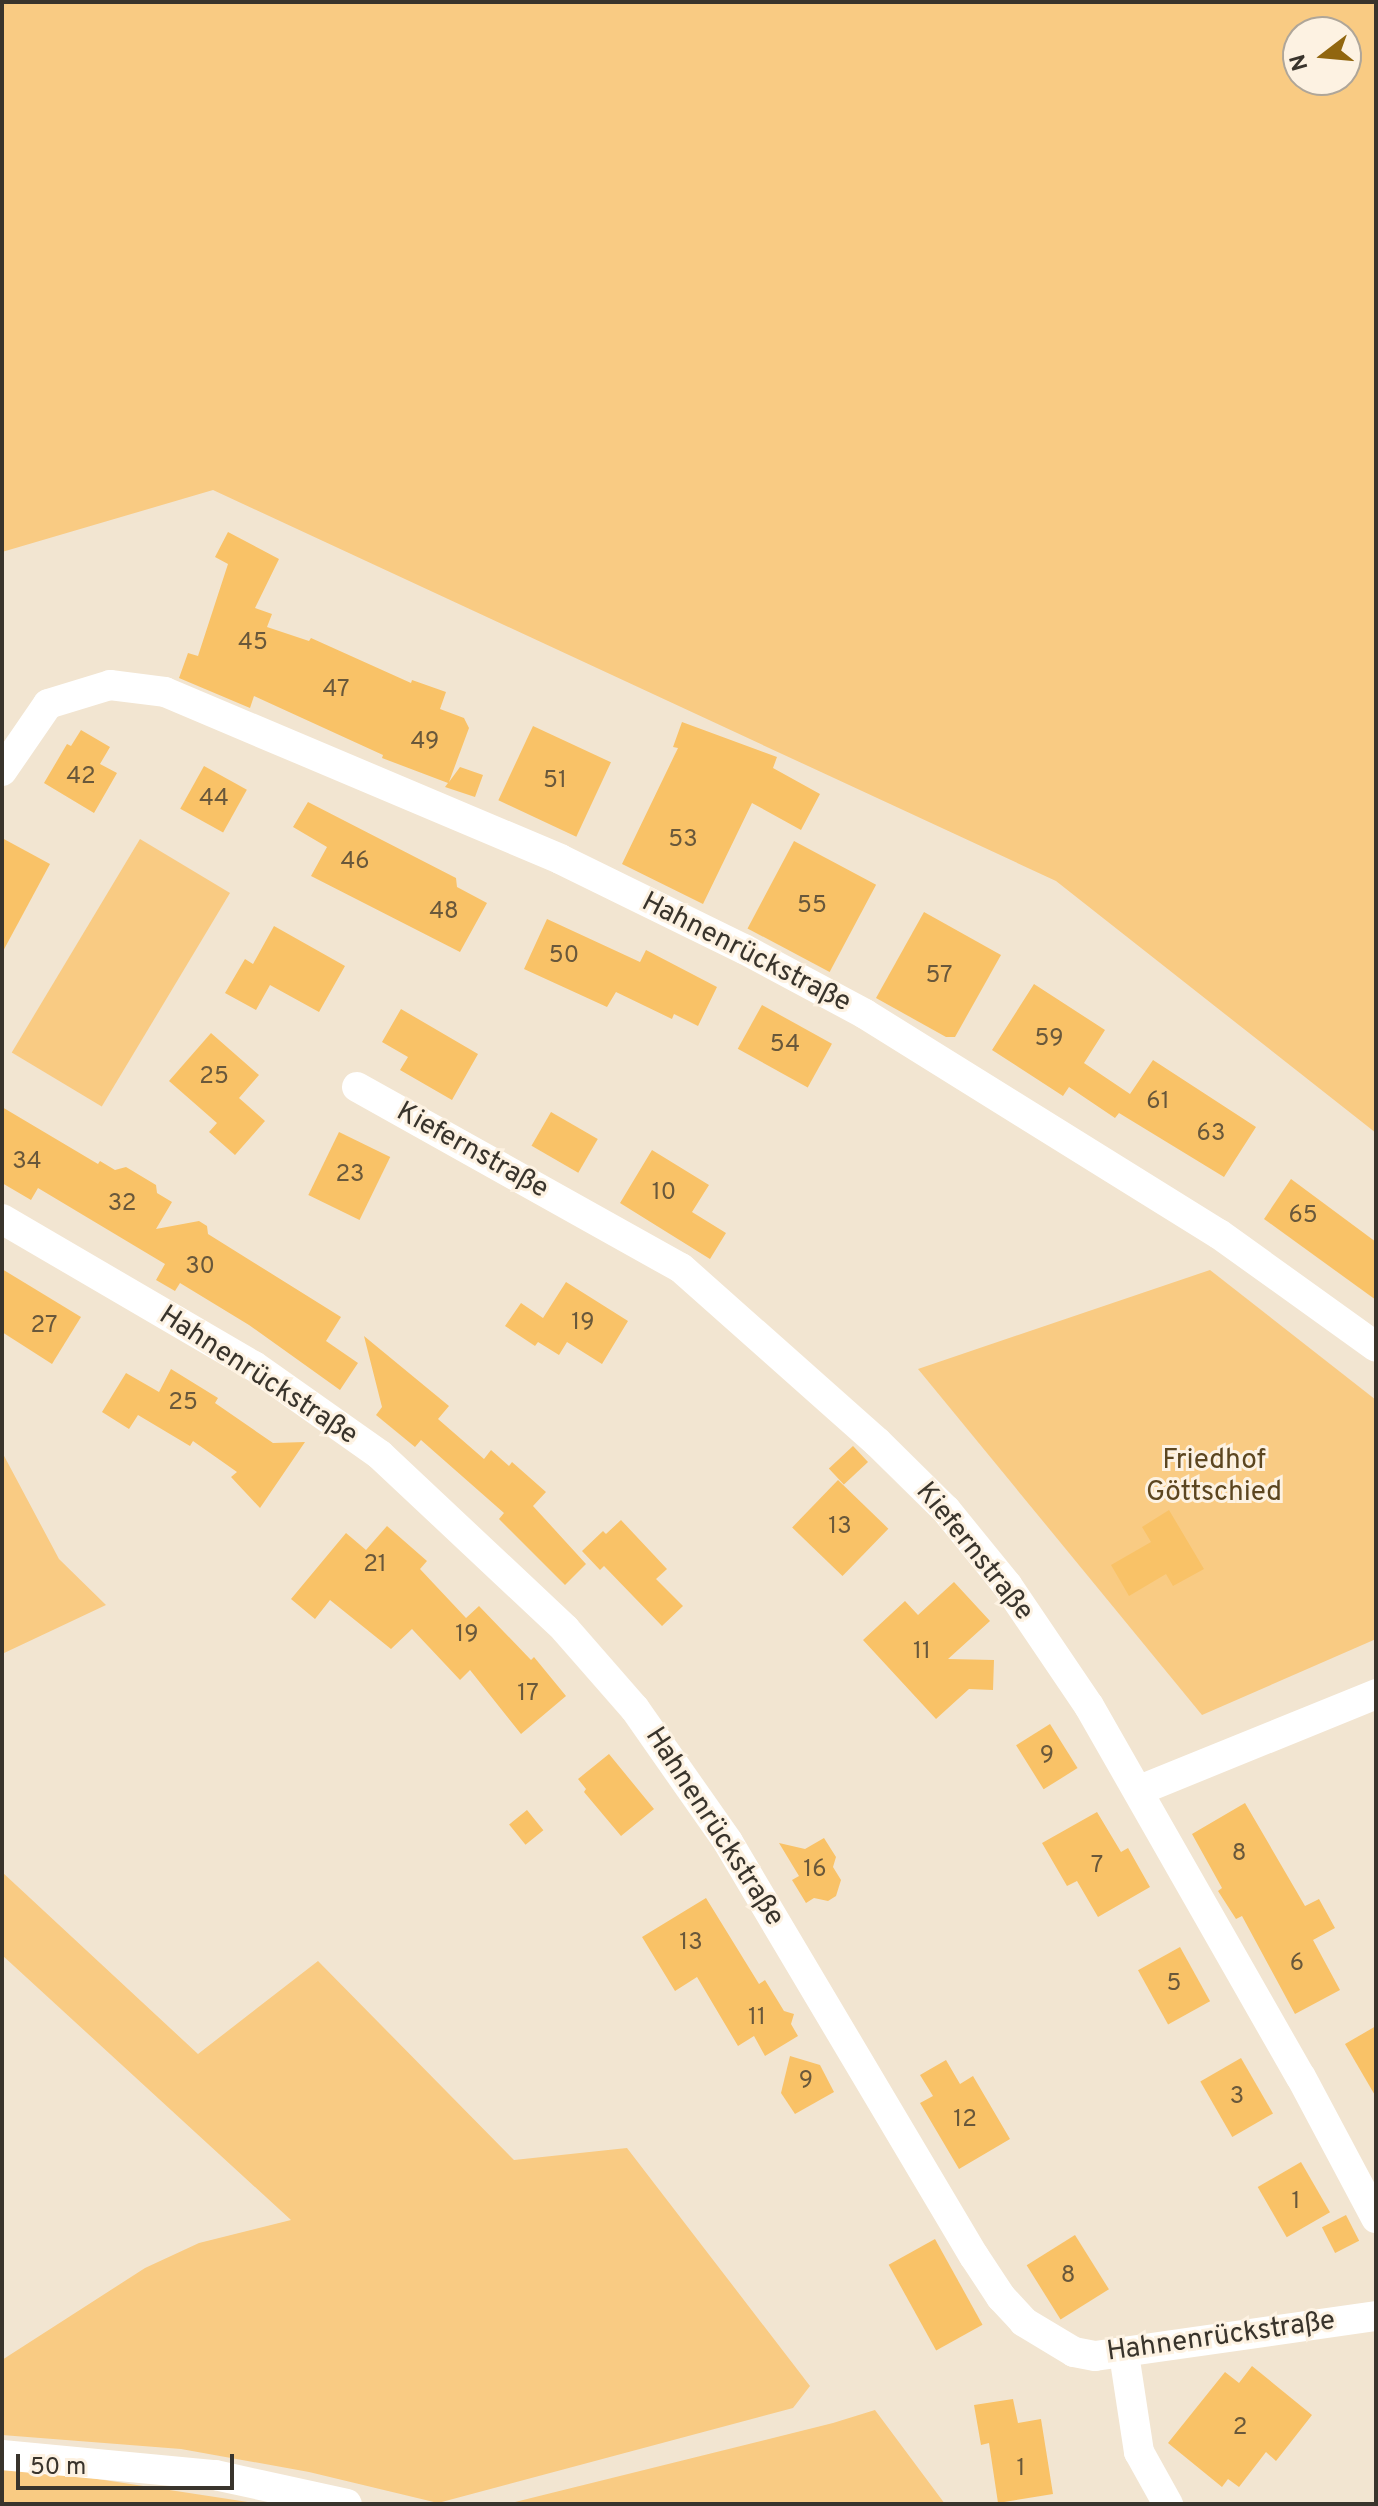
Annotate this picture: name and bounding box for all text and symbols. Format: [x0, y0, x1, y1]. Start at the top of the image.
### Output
north arrow [1282, 16, 1362, 96]
text: N [1285, 51, 1316, 74]
house number: 45 [238, 630, 268, 658]
house number: 47 [322, 677, 350, 705]
house number: 49 [411, 729, 439, 757]
house number: 42 [66, 764, 96, 792]
house number: 51 [543, 768, 567, 796]
house number: 44 [199, 786, 229, 814]
house number: 53 [668, 827, 698, 855]
house number: 46 [340, 849, 370, 877]
street label: Hahnenrückstraße [636, 886, 856, 1020]
house number: 55 [797, 893, 827, 921]
house number: 48 [429, 899, 459, 927]
house number: 50 [549, 943, 579, 971]
house number: 57 [925, 963, 953, 991]
house number: 59 [1035, 1026, 1063, 1054]
house number: 54 [770, 1032, 800, 1060]
house number: 25 [199, 1064, 229, 1092]
house number: 61 [1146, 1089, 1170, 1117]
street label: Kiefernstraße [390, 1095, 554, 1207]
house number: 63 [1197, 1121, 1225, 1149]
house number: 34 [12, 1149, 42, 1177]
house number: 23 [335, 1162, 365, 1190]
house number: 10 [652, 1180, 676, 1208]
house number: 32 [108, 1191, 136, 1219]
house number: 65 [1288, 1203, 1318, 1231]
house number: 30 [185, 1254, 215, 1282]
street label: Hahnenrückstraße [152, 1299, 364, 1453]
house number: 19 [571, 1310, 595, 1338]
house number: 27 [31, 1313, 57, 1341]
house number: 25 [168, 1390, 198, 1418]
park label: Friedhof Göttschied [1146, 1444, 1282, 1510]
street label: Kiefernstraße [908, 1476, 1040, 1628]
house number: 13 [828, 1514, 852, 1542]
house number: 21 [363, 1552, 387, 1580]
house number: 19 [455, 1622, 479, 1650]
house number: 11 [913, 1639, 931, 1667]
house number: 17 [517, 1681, 539, 1709]
street label: Hahnenrückstraße [637, 1721, 791, 1933]
house number: 9 [1040, 1743, 1054, 1771]
house number: 8 [1232, 1841, 1246, 1869]
house number: 7 [1091, 1853, 1103, 1881]
house number: 16 [803, 1857, 827, 1885]
house number: 13 [679, 1930, 703, 1958]
house number: 6 [1290, 1951, 1304, 1979]
house number: 5 [1167, 1971, 1181, 1999]
house number: 11 [748, 2005, 766, 2033]
house number: 9 [799, 2068, 813, 2096]
house number: 3 [1230, 2084, 1244, 2112]
house number: 12 [953, 2107, 977, 2135]
house number: 1 [1292, 2189, 1300, 2217]
house number: 8 [1061, 2263, 1075, 2291]
street label: Hahnenrückstraße [1105, 2304, 1337, 2370]
house number: 2 [1233, 2415, 1247, 2443]
scale bar [20, 2438, 238, 2488]
text: 50 m [30, 2453, 86, 2483]
house number: 1 [1017, 2456, 1025, 2484]

